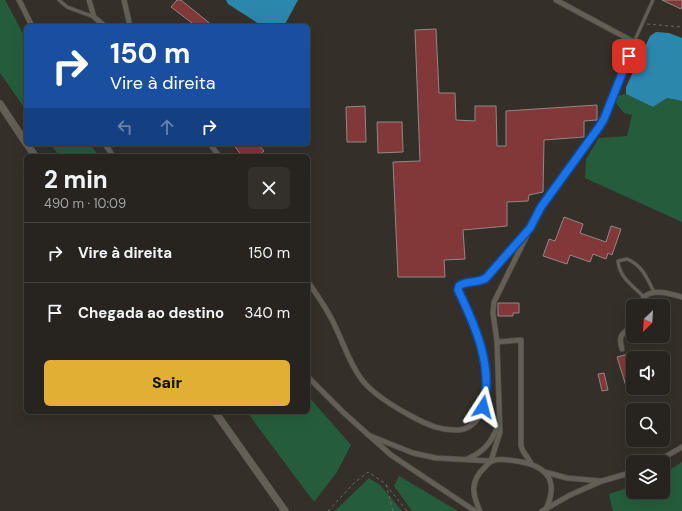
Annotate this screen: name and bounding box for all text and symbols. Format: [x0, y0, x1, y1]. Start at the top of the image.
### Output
text: 150 m [110, 35, 190, 72]
pin [612, 39, 646, 73]
icon: right [44, 40, 96, 92]
icon: arrive [618, 45, 640, 67]
text: Vire à direita [110, 71, 216, 95]
icon: left [114, 116, 136, 138]
icon: ahead [156, 116, 178, 138]
icon: right [198, 116, 220, 138]
text: 2 min [44, 164, 108, 195]
button: close [248, 167, 290, 209]
text: 490 m · 10:09 [44, 195, 126, 212]
icon: right [44, 242, 66, 264]
text: Vire à direita [78, 243, 172, 263]
text: 150 m [249, 243, 290, 263]
north arrow [626, 299, 670, 343]
map controls [626, 299, 670, 499]
icon: arrive [44, 302, 66, 324]
text: Chegada ao destino [78, 303, 224, 323]
text: 340 m [244, 303, 290, 323]
button: sound [626, 351, 670, 395]
button: Sair [44, 360, 290, 406]
position arrow [462, 386, 504, 428]
button: search [626, 403, 670, 447]
button: layers [626, 455, 670, 499]

